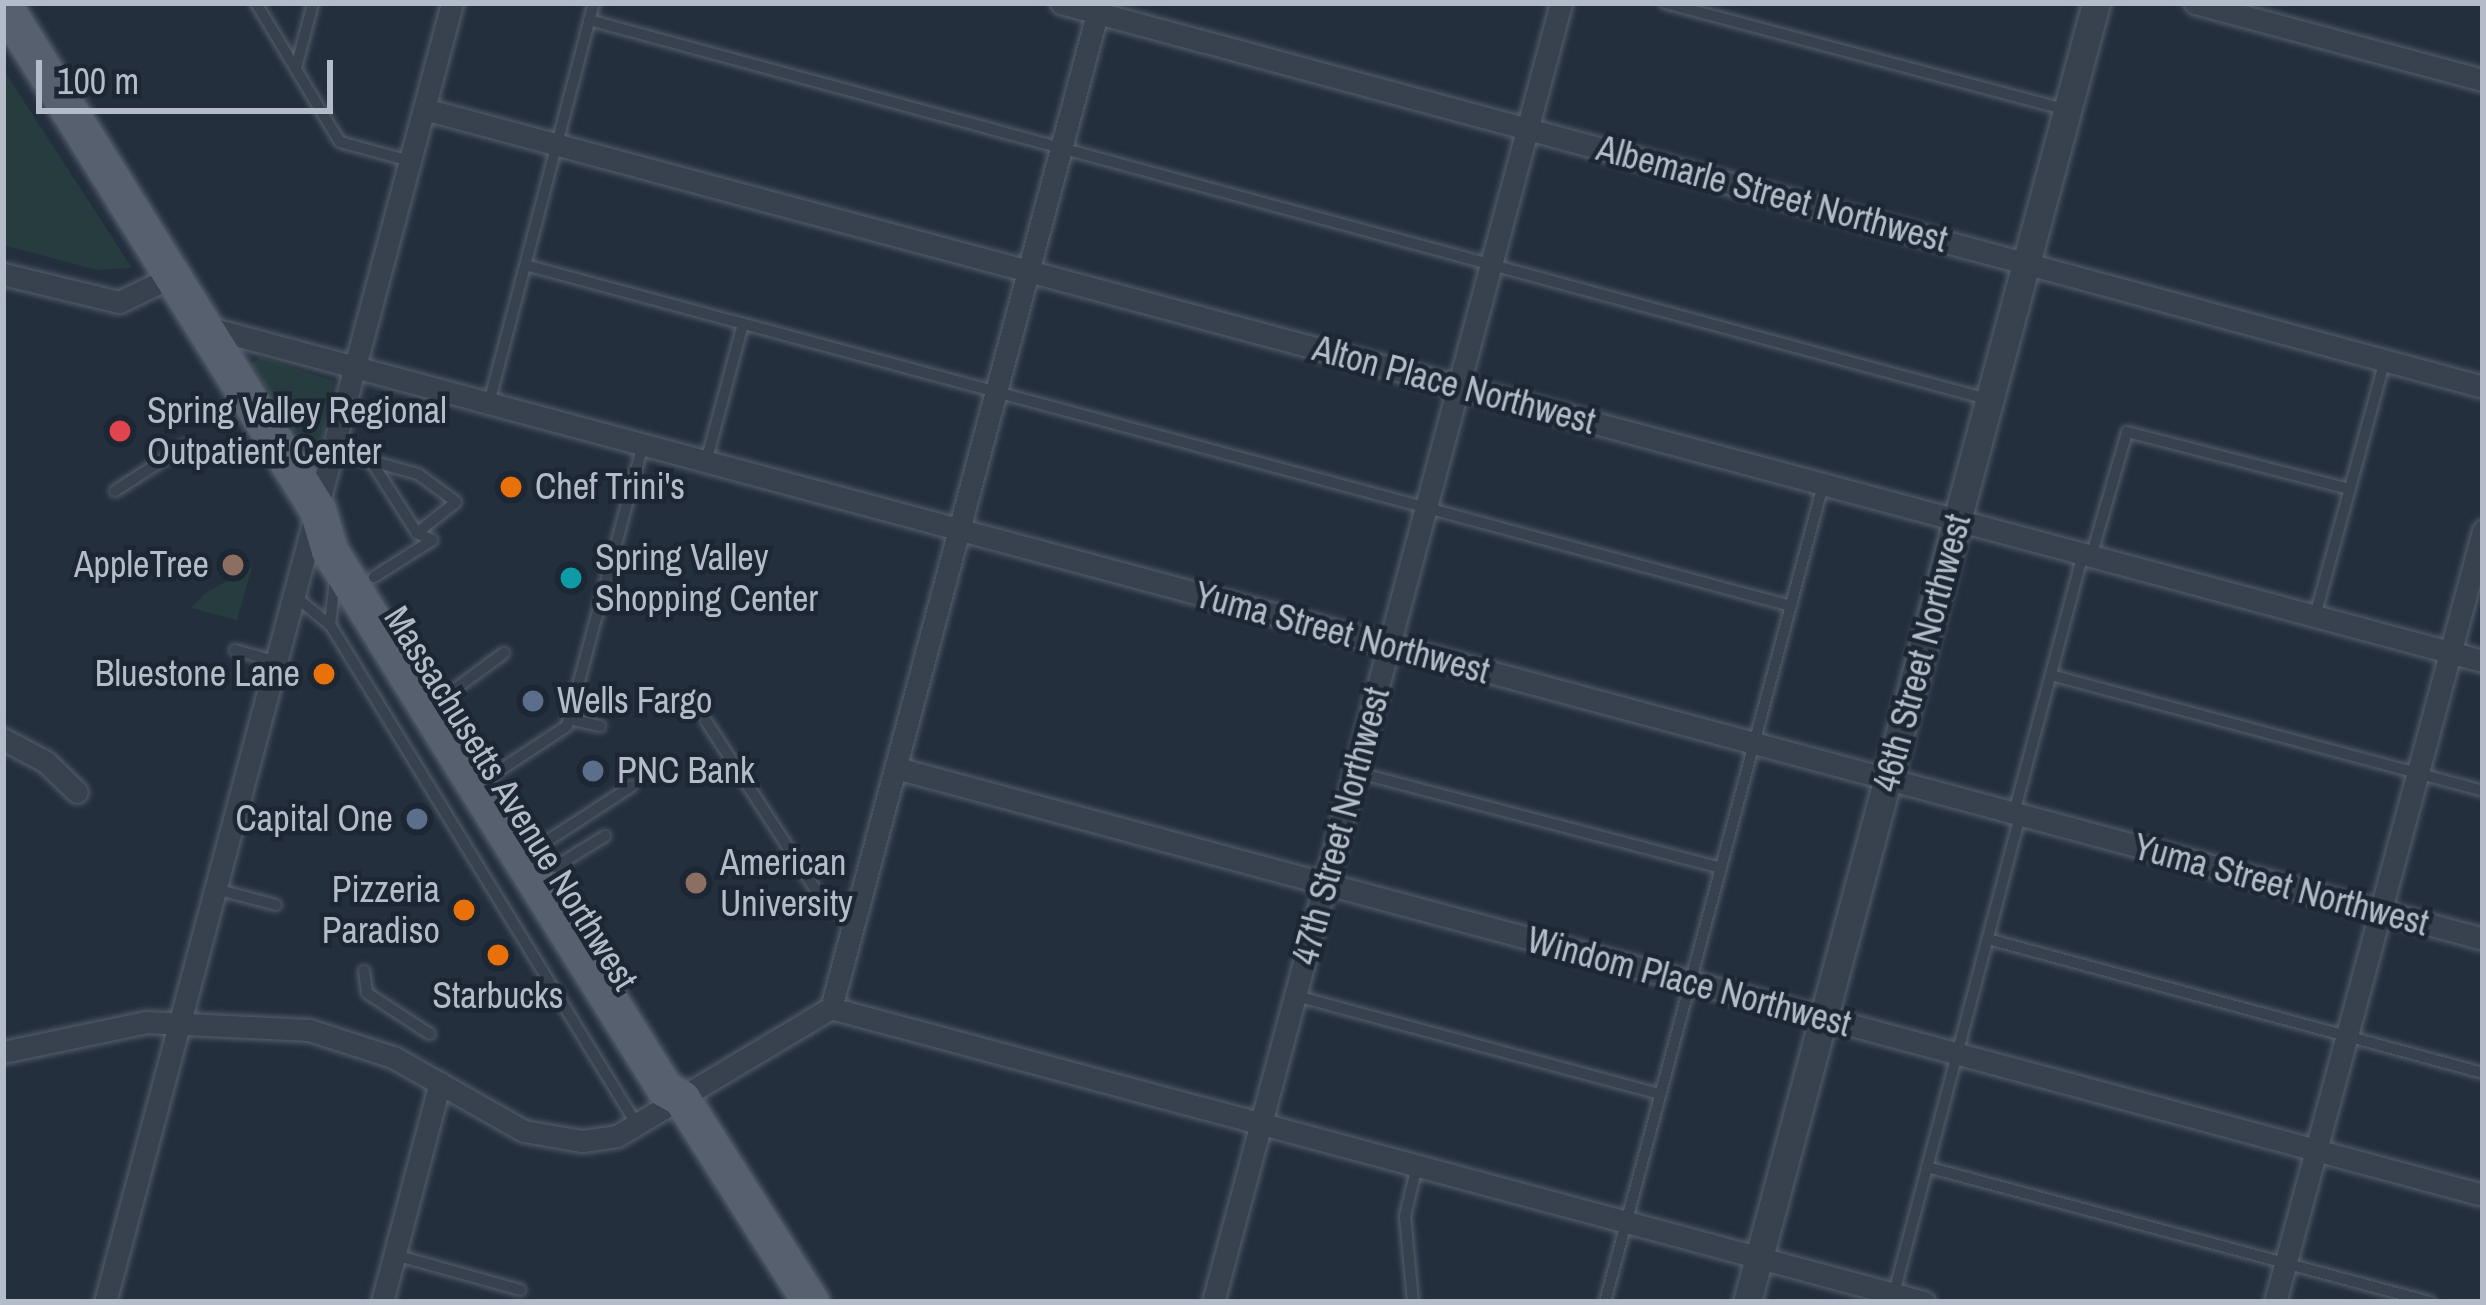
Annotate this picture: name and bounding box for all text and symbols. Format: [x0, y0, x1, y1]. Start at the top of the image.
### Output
scale bar [42, 36, 339, 110]
text: 100 m [57, 57, 139, 105]
street label: Albemarle Street Northwest [1592, 126, 1952, 262]
street label: Alton Place Northwest [1308, 327, 1600, 443]
place label: Spring Valley Regional Outpatient Center [147, 388, 447, 473]
marker: Spring Valley Regional Outpatient Center [104, 415, 136, 447]
place label: Chef Trini's [535, 465, 686, 509]
marker: Chef Trini's [498, 474, 524, 500]
street label: 46th Street Northwest [1864, 510, 1980, 796]
place label: Spring Valley Shopping Center [595, 535, 818, 620]
place label: AppleTree [74, 543, 209, 587]
marker: AppleTree [220, 552, 246, 578]
marker: Spring Valley Shopping Center [558, 565, 584, 591]
street label: Yuma Street Northwest [1190, 573, 1494, 693]
street label: Massachusetts Avenue Northwest [375, 598, 647, 998]
place label: Bluestone Lane [95, 652, 300, 696]
marker: Bluestone Lane [311, 661, 337, 687]
place label: Wells Fargo [557, 679, 713, 723]
street label: 47th Street Northwest [1283, 683, 1399, 969]
marker: Wells Fargo [520, 688, 546, 714]
place label: PNC Bank [617, 749, 755, 793]
marker: PNC Bank [580, 758, 606, 784]
place label: Capital One [235, 797, 393, 841]
marker: Capital One [404, 806, 430, 832]
street label: Yuma Street Northwest [2129, 825, 2433, 945]
place label: American University [720, 840, 853, 925]
place label: Pizzeria Paradiso [322, 867, 440, 952]
marker: American University [683, 870, 709, 896]
marker: Pizzeria Paradiso [451, 897, 477, 923]
street label: Windom Place Northwest [1523, 918, 1855, 1046]
marker: Starbucks [485, 942, 511, 968]
place label: Starbucks [432, 974, 564, 1018]

